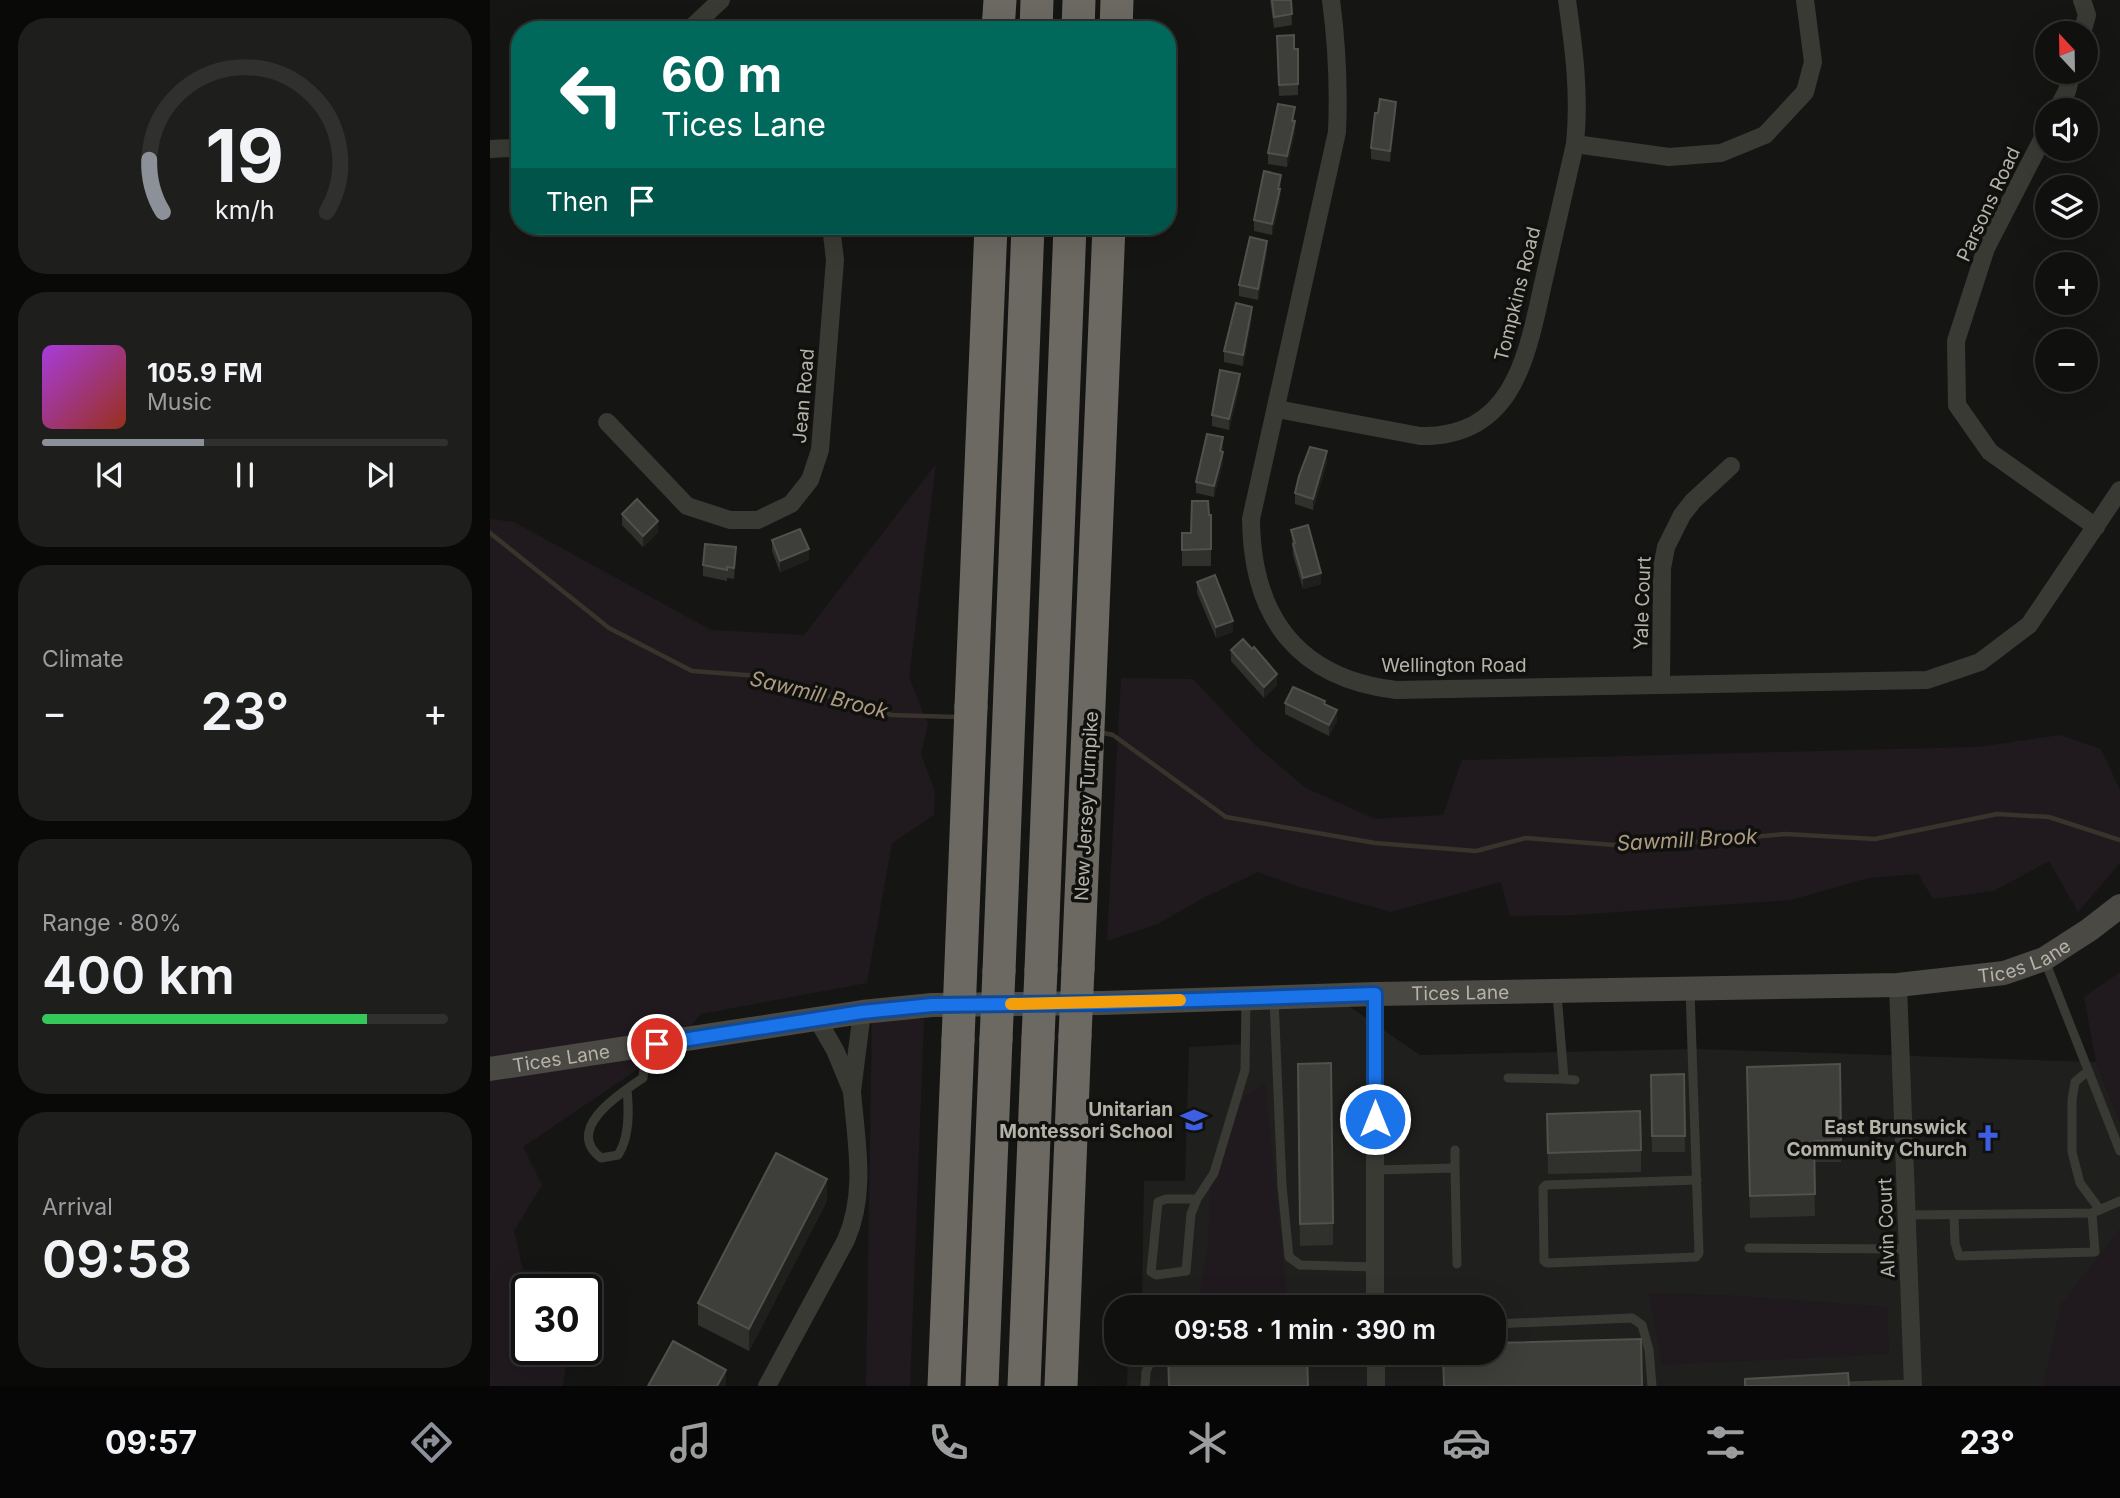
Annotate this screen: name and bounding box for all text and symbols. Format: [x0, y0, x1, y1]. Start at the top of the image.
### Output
north arrow [2035, 21, 2098, 84]
map controls [2035, 21, 2098, 392]
text: 60 m [661, 45, 782, 104]
icon: left [546, 49, 637, 140]
button: sound [2035, 98, 2098, 161]
text: Tices Lane [661, 105, 826, 144]
text: 19 [206, 111, 284, 200]
street label: Parsons Road [1952, 143, 2025, 265]
button: layers [2035, 175, 2098, 238]
icon: arrive [623, 182, 661, 220]
text: Then [546, 186, 609, 217]
text: km/h [215, 195, 275, 225]
street label: Tompkins Road [1490, 224, 1545, 364]
button: + [2035, 252, 2098, 315]
button: − [2035, 329, 2098, 392]
street label: Jean Road [788, 348, 819, 444]
text: 105.9 FM [147, 357, 263, 388]
text: Music [147, 388, 212, 416]
icon: previous [91, 456, 129, 494]
icon: pause [226, 456, 264, 494]
icon: next [361, 456, 399, 494]
street label: Yale Court [1629, 556, 1656, 650]
text: Climate [42, 645, 124, 673]
street label: Wellington Road [1381, 654, 1527, 677]
water label: Sawmill Brook [748, 665, 891, 724]
text: 23° [201, 680, 289, 743]
text: − [42, 689, 67, 735]
text: + [423, 689, 448, 735]
street label: New Jersey Turnpike [1070, 711, 1103, 901]
water label: Sawmill Brook [1616, 823, 1759, 856]
text: Range · 80% [42, 909, 182, 937]
street label: Tices Lane [1976, 934, 2075, 988]
text: 400 km [42, 944, 235, 1007]
street label: Tices Lane [1411, 981, 1509, 1005]
pin [627, 1014, 687, 1074]
icon: arrive [638, 1025, 676, 1063]
street label: Tices Lane [511, 1040, 611, 1077]
position arrow [1338, 1082, 1412, 1156]
place label: Unitarian Montessori School [999, 1098, 1173, 1143]
school or university icon: Unitarian Montessori School [1179, 1105, 1209, 1135]
place label: East Brunswick Community Church [1787, 1116, 1967, 1161]
church icon: East Brunswick Community Church [1973, 1123, 2003, 1153]
street label: Alvin Court [1873, 1178, 1900, 1278]
text: Arrival [42, 1193, 113, 1221]
text: 09:58 [42, 1228, 192, 1291]
speed limit sign: 30 [511, 1274, 602, 1365]
text: 09:58 · 1 min · 390 m [1174, 1314, 1436, 1345]
icon: directions [407, 1418, 456, 1467]
icon: music [666, 1418, 715, 1467]
icon: phone [924, 1418, 973, 1467]
icon: climate [1183, 1418, 1232, 1467]
icon: car [1442, 1418, 1491, 1467]
icon: filters [1701, 1418, 1750, 1467]
text: 09:57 [105, 1423, 197, 1462]
text: 23° [1960, 1423, 2015, 1462]

